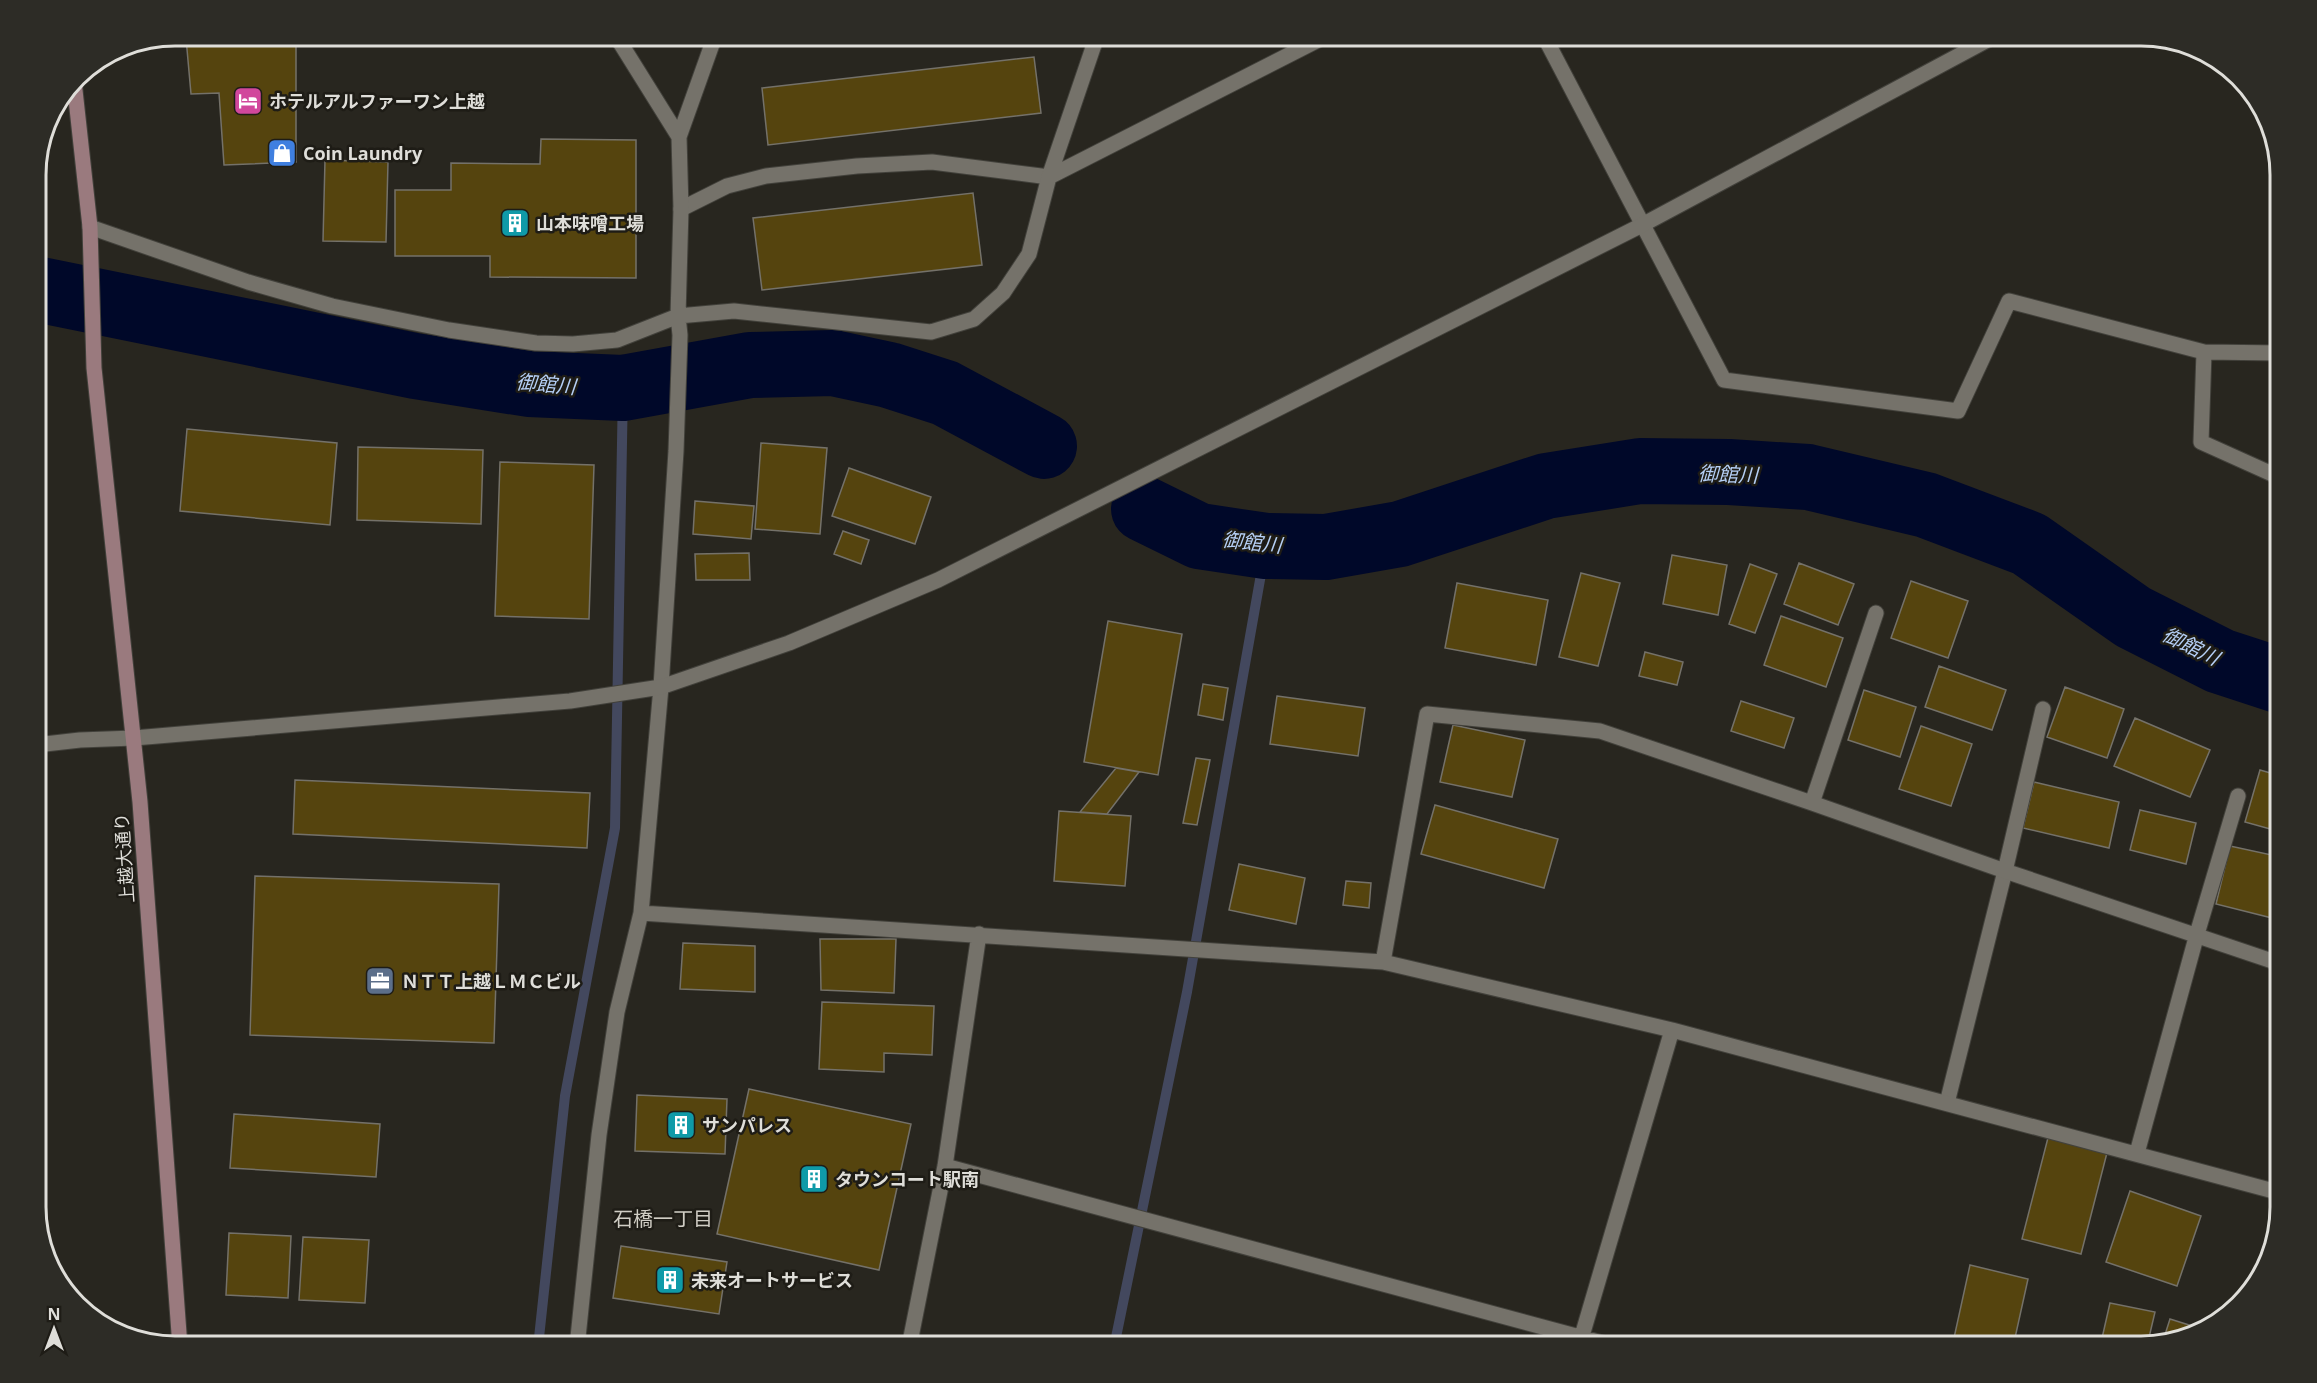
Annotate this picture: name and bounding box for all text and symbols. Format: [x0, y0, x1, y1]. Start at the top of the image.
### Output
hotel icon: ホテルアルファーワン上越 [232, 85, 264, 117]
place label: ホテルアルファーワン上越 [269, 89, 485, 113]
shop icon: Coin Laundry [266, 137, 298, 169]
place label: Coin Laundry [303, 141, 423, 165]
building icon: 山本味噌工場 [499, 207, 531, 239]
place label: 山本味噌工場 [536, 211, 644, 235]
water label: 御館川 [515, 368, 579, 400]
water label: 御館川 [1698, 459, 1760, 489]
water label: 御館川 [1221, 525, 1285, 559]
water label: 御館川 [2158, 621, 2226, 672]
street label: 上越大通り [109, 812, 139, 904]
office icon: ＮＴＴ上越ＬＭＣビル [364, 965, 396, 997]
place label: ＮＴＴ上越ＬＭＣビル [401, 969, 581, 993]
building icon: サンパレス [665, 1109, 697, 1141]
place label: サンパレス [702, 1113, 792, 1137]
building icon: タウンコート駅南 [798, 1163, 830, 1195]
place label: タウンコート駅南 [835, 1167, 979, 1191]
district label: 石橋一丁目 [613, 1205, 713, 1232]
building icon: 未来オートサービス [654, 1264, 686, 1296]
place label: 未来オートサービス [691, 1268, 853, 1292]
north arrow [24, 1299, 84, 1359]
text: N [47, 1303, 61, 1325]

